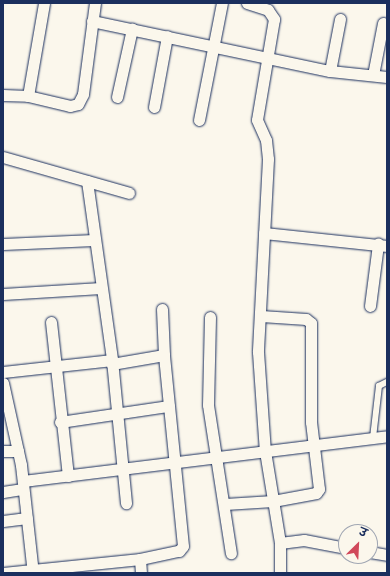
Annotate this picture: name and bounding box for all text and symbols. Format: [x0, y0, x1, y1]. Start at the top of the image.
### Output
north arrow [338, 524, 378, 564]
text: उ [357, 527, 368, 541]

